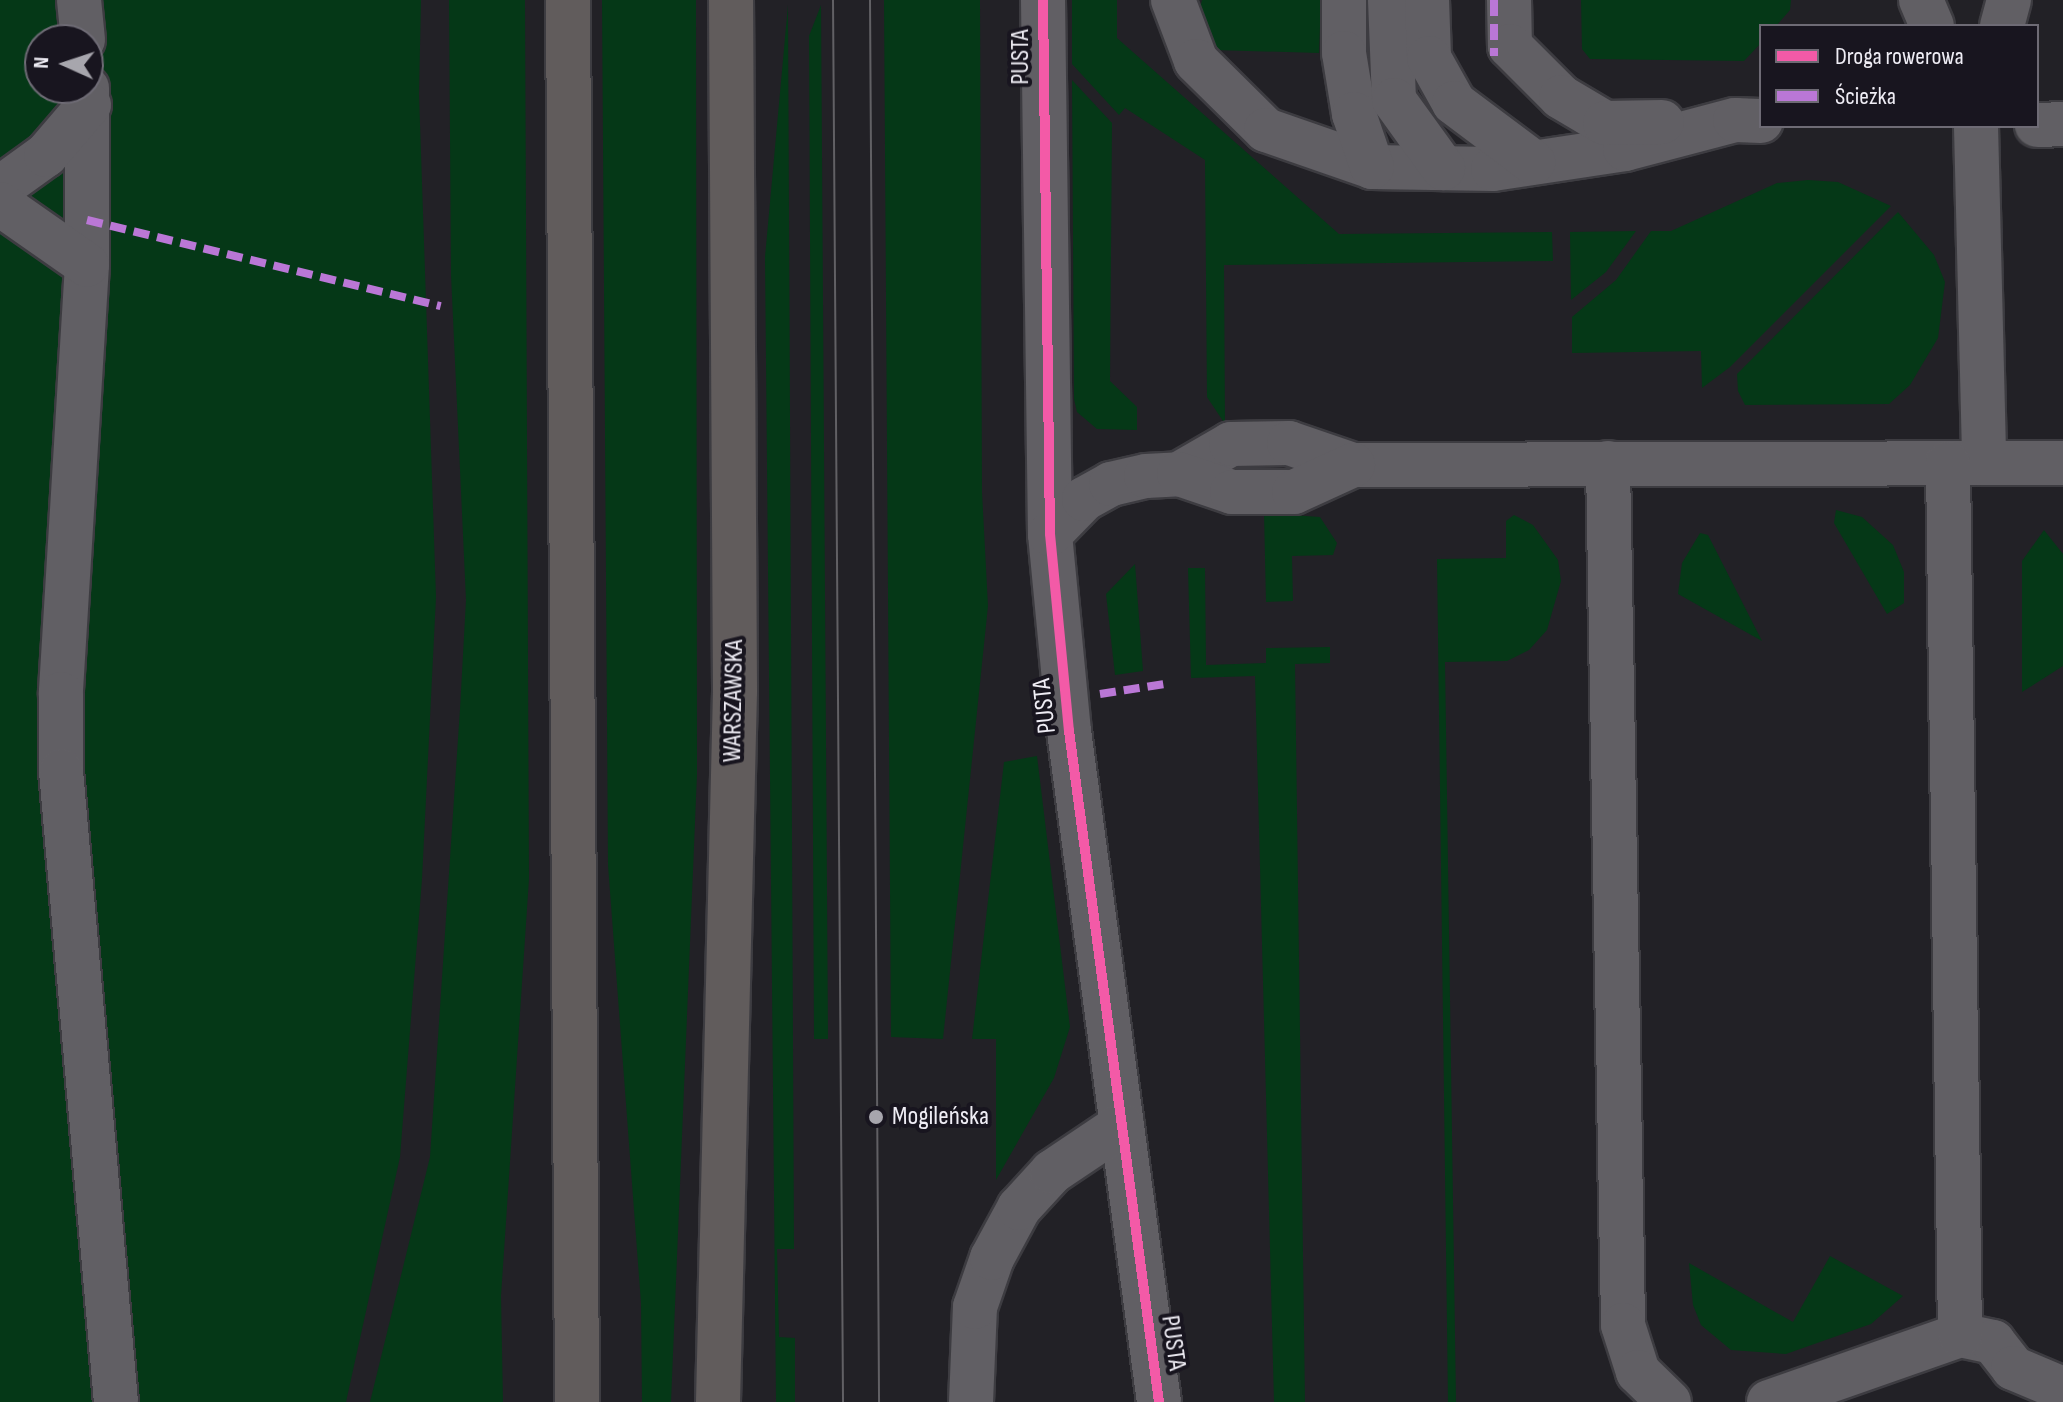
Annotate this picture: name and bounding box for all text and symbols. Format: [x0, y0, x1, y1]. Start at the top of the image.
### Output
north arrow [24, 24, 104, 104]
legend [1759, 24, 2039, 128]
street label: PUSTA [1005, 29, 1037, 85]
text: Droga rowerowa [1835, 42, 1964, 71]
text: N [28, 56, 55, 69]
text: Ścieżka [1835, 82, 1896, 111]
street label: WARSZAWSKA [717, 639, 751, 763]
street label: PUSTA [1027, 677, 1063, 735]
place label: Mogileńska [892, 1101, 989, 1133]
marker: Mogileńska [867, 1108, 885, 1126]
street label: PUSTA [1154, 1313, 1192, 1373]

